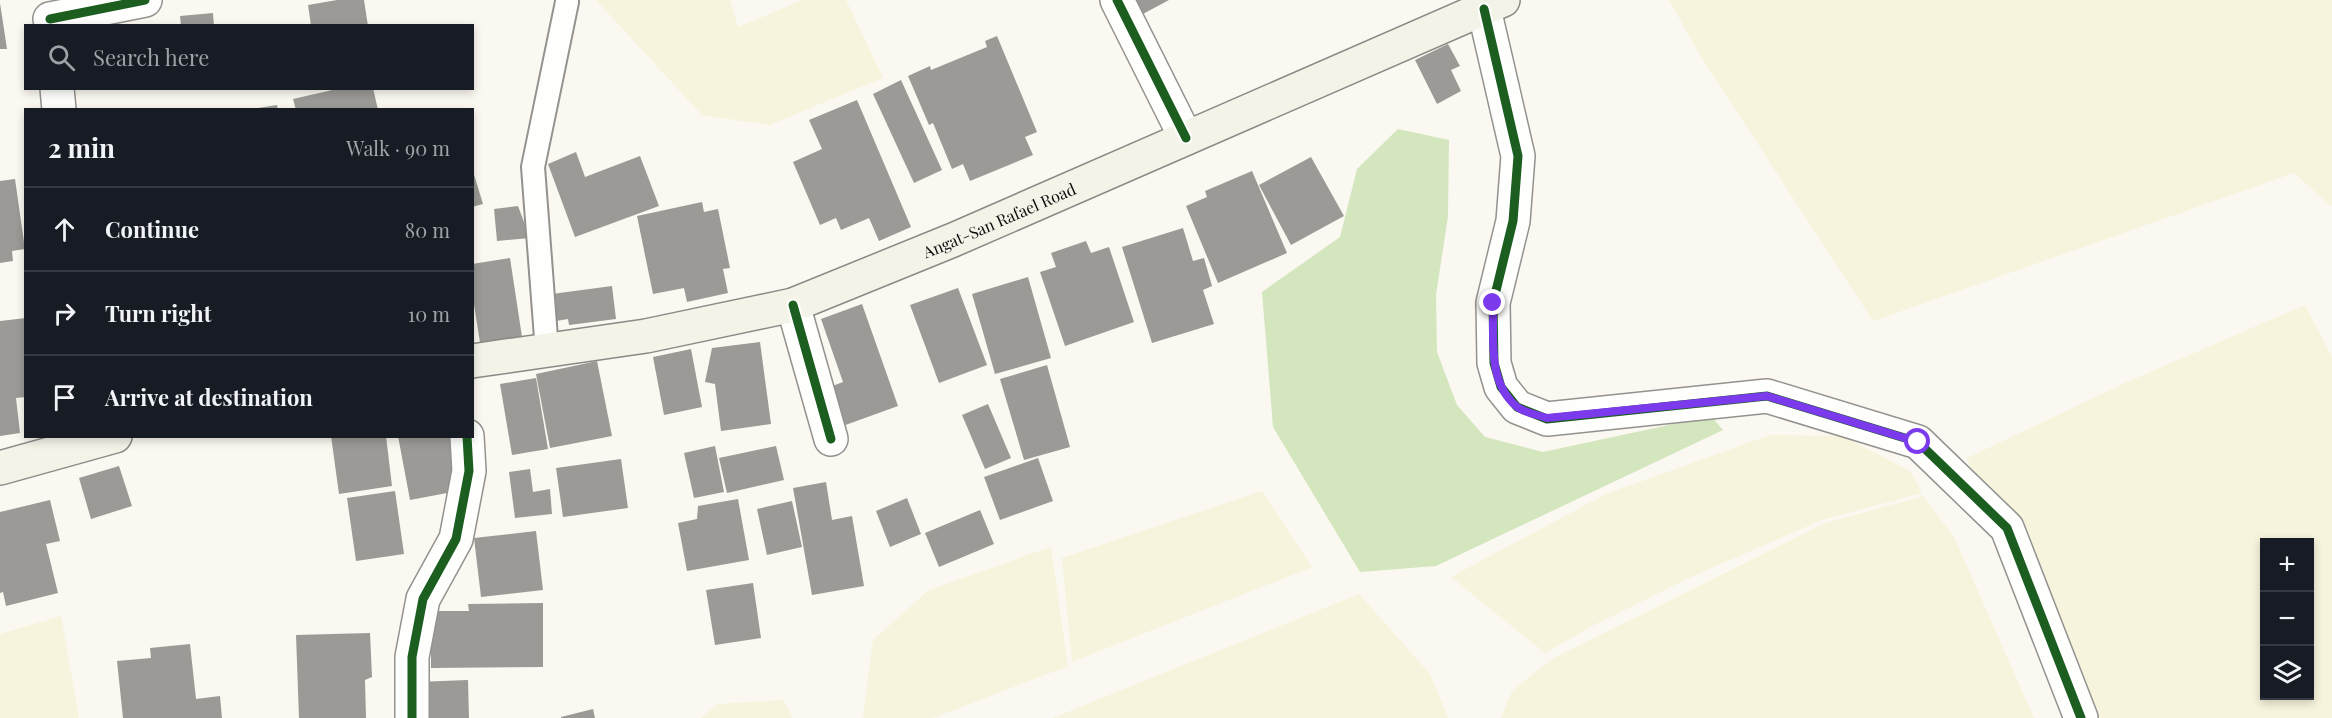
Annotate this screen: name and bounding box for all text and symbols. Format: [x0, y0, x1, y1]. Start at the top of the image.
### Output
search box [24, 24, 474, 90]
icon: search [45, 41, 78, 74]
text: Search here [93, 42, 209, 72]
text: 2 min [48, 130, 115, 165]
text: Walk · 90 m [346, 134, 450, 161]
street label: Angat-San Rafael Road [919, 177, 1079, 262]
icon: ahead [48, 213, 81, 246]
text: Continue [105, 214, 199, 244]
text: 80 m [405, 216, 450, 243]
route end [1479, 289, 1505, 315]
icon: right [48, 297, 81, 330]
text: Turn right [105, 298, 211, 328]
text: 10 m [408, 300, 450, 327]
icon: arrive [48, 381, 81, 414]
text: Arrive at destination [105, 382, 313, 412]
route start [1904, 428, 1930, 454]
map controls [2260, 538, 2314, 700]
button: + [2260, 538, 2314, 592]
button: − [2260, 592, 2314, 646]
button: layers [2260, 646, 2314, 700]

